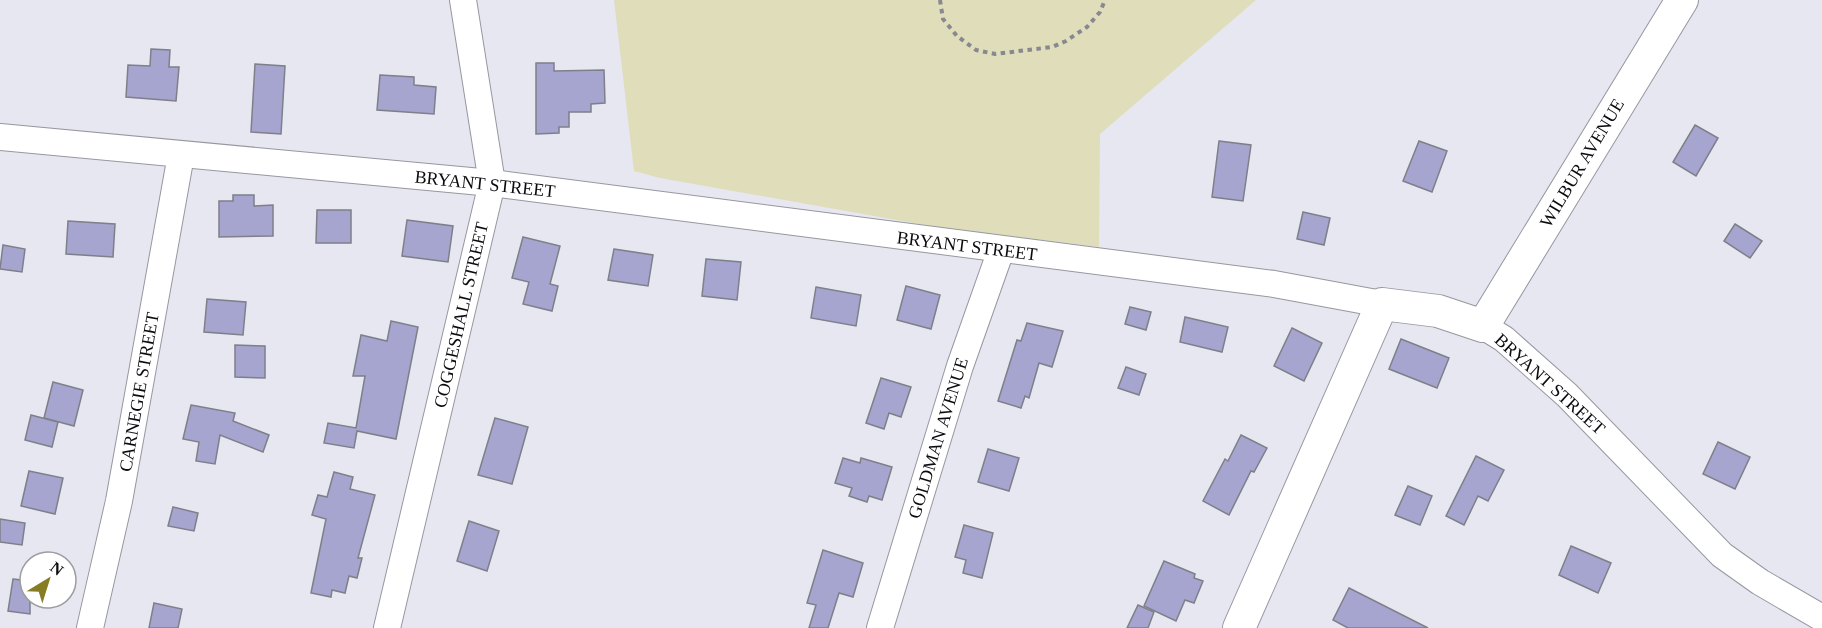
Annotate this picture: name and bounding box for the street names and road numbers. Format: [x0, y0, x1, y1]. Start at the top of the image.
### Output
street label: WILBUR AVENUE [1536, 95, 1628, 231]
street label: BRYANT STREET [414, 167, 556, 201]
street label: COGGESHALL STREET [430, 220, 492, 410]
street label: BRYANT STREET [896, 227, 1038, 265]
street label: CARNEGIE STREET [115, 311, 163, 473]
street label: BRYANT STREET [1491, 329, 1609, 439]
street label: GOLDMAN AVENUE [904, 355, 972, 521]

